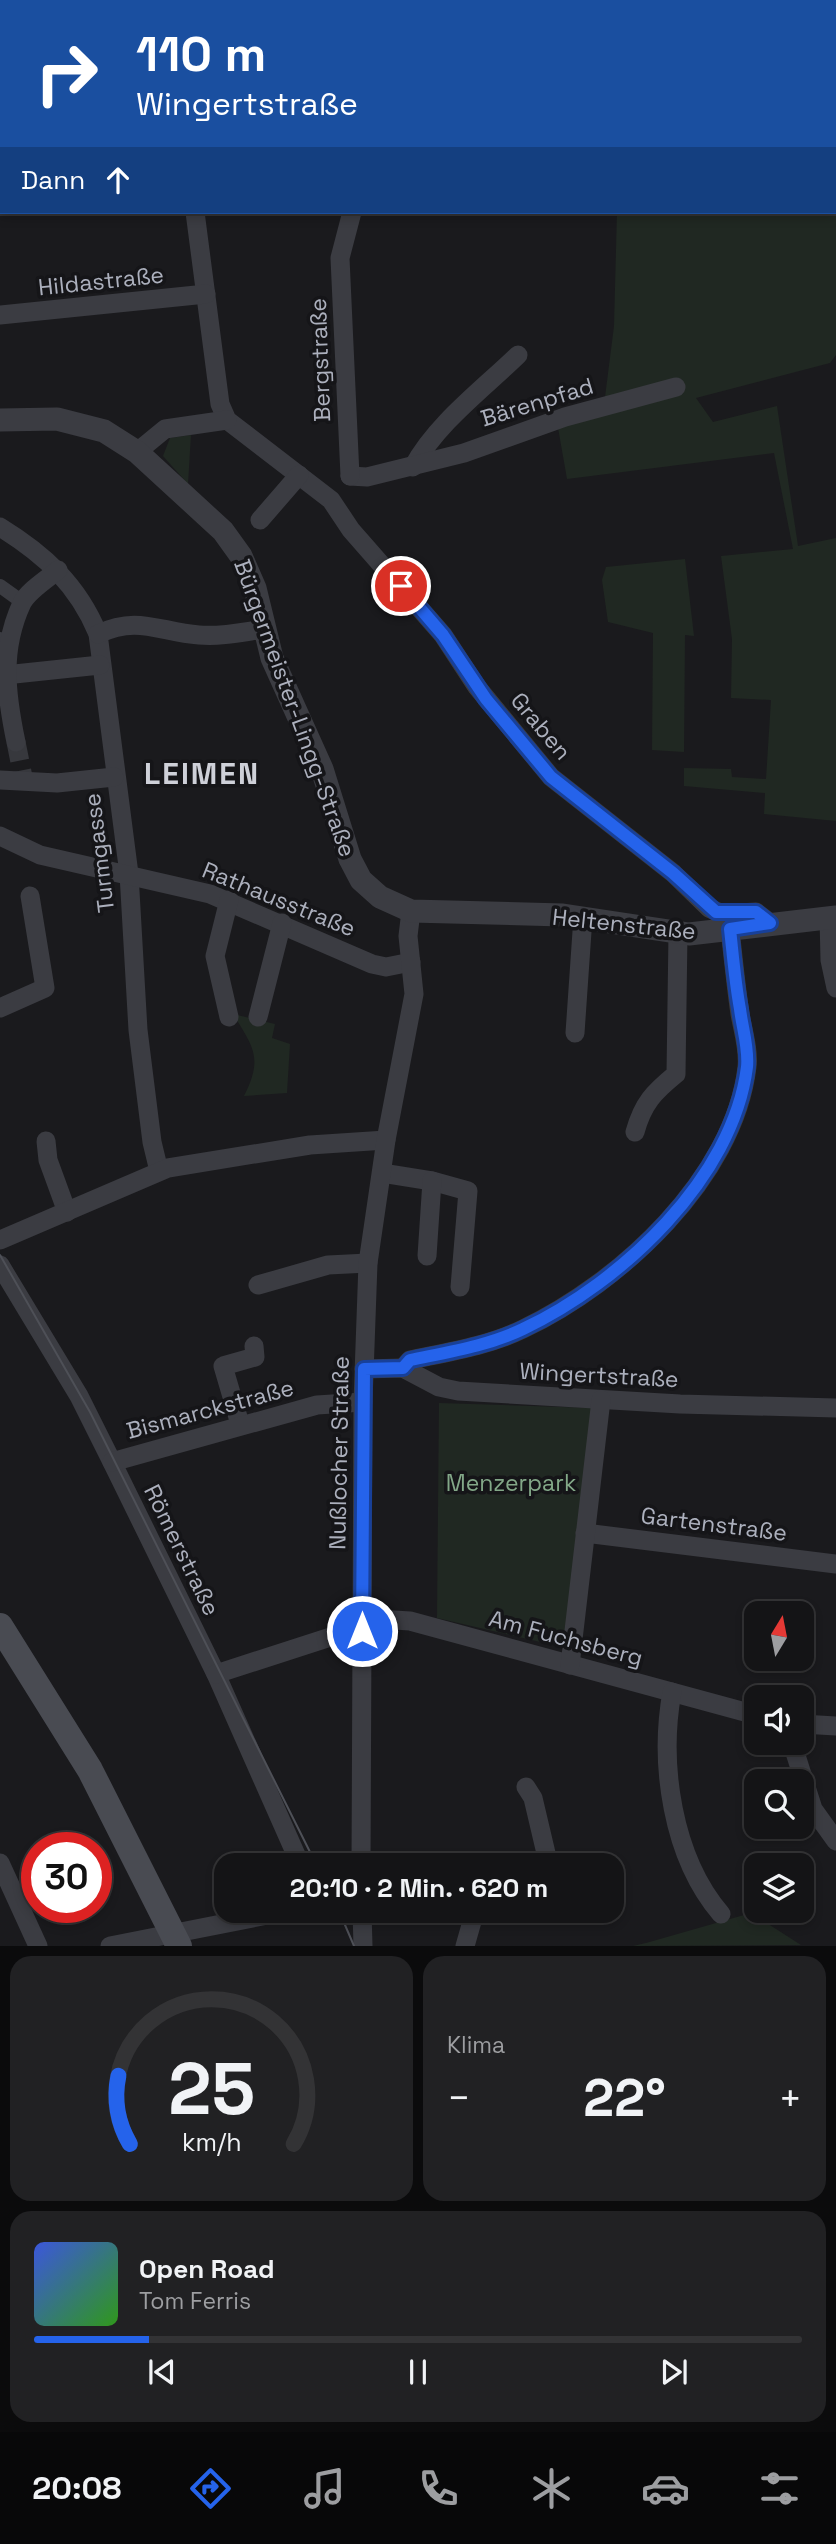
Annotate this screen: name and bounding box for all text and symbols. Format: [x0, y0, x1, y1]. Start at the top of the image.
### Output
text: 110 m [136, 23, 266, 85]
icon: right [21, 28, 112, 119]
text: Wingertstraße [136, 84, 358, 124]
icon: ahead [99, 161, 137, 199]
text: Dann [21, 163, 85, 197]
street label: Hildastraße [37, 259, 165, 303]
street label: Bergstraße [303, 298, 337, 422]
street label: Bärenpfad [477, 371, 597, 433]
street label: Bürgermeister-Lingg-Straße [227, 555, 363, 861]
pin [371, 556, 431, 616]
icon: arrive [382, 567, 420, 605]
street label: Graben [504, 686, 578, 766]
district label: LEIMEN [144, 754, 260, 793]
street label: Turmgasse [77, 792, 121, 914]
street label: Rathausstraße [198, 855, 360, 943]
street label: Heltenstraße [551, 902, 697, 946]
street label: Nußlocher Straße [322, 1356, 356, 1550]
street label: Wingertstraße [519, 1356, 679, 1394]
street label: Bismarckstraße [123, 1372, 297, 1446]
park label: Menzerpark [446, 1468, 576, 1498]
street label: Römerstraße [137, 1479, 227, 1621]
street label: Gartenstraße [639, 1500, 789, 1548]
position arrow [325, 1594, 399, 1668]
north arrow [744, 1601, 814, 1671]
map controls [744, 1601, 814, 1923]
street label: Am Fuchsberg [486, 1603, 646, 1673]
button: sound [744, 1685, 814, 1755]
button: search [744, 1769, 814, 1839]
speed limit sign: 30 [21, 1832, 112, 1923]
button: layers [744, 1853, 814, 1923]
text: 20:10 · 2 Min. · 620 m [290, 1871, 548, 1905]
text: Klima [447, 2030, 505, 2060]
text: 25 [168, 2043, 255, 2136]
text: 22° [583, 2065, 666, 2131]
text: − [447, 2074, 471, 2122]
text: + [778, 2074, 802, 2122]
text: km/h [182, 2126, 241, 2158]
text: Open Road [139, 2252, 275, 2286]
text: Tom Ferris [139, 2286, 251, 2316]
icon: previous [143, 2353, 181, 2391]
icon: pause [399, 2353, 437, 2391]
icon: next [655, 2353, 693, 2391]
icon: directions [186, 2464, 235, 2513]
icon: music [300, 2464, 349, 2513]
icon: phone [414, 2464, 463, 2513]
icon: climate [527, 2464, 576, 2513]
icon: car [641, 2464, 690, 2513]
icon: filters [755, 2464, 804, 2513]
text: 20:08 [32, 2468, 122, 2508]

